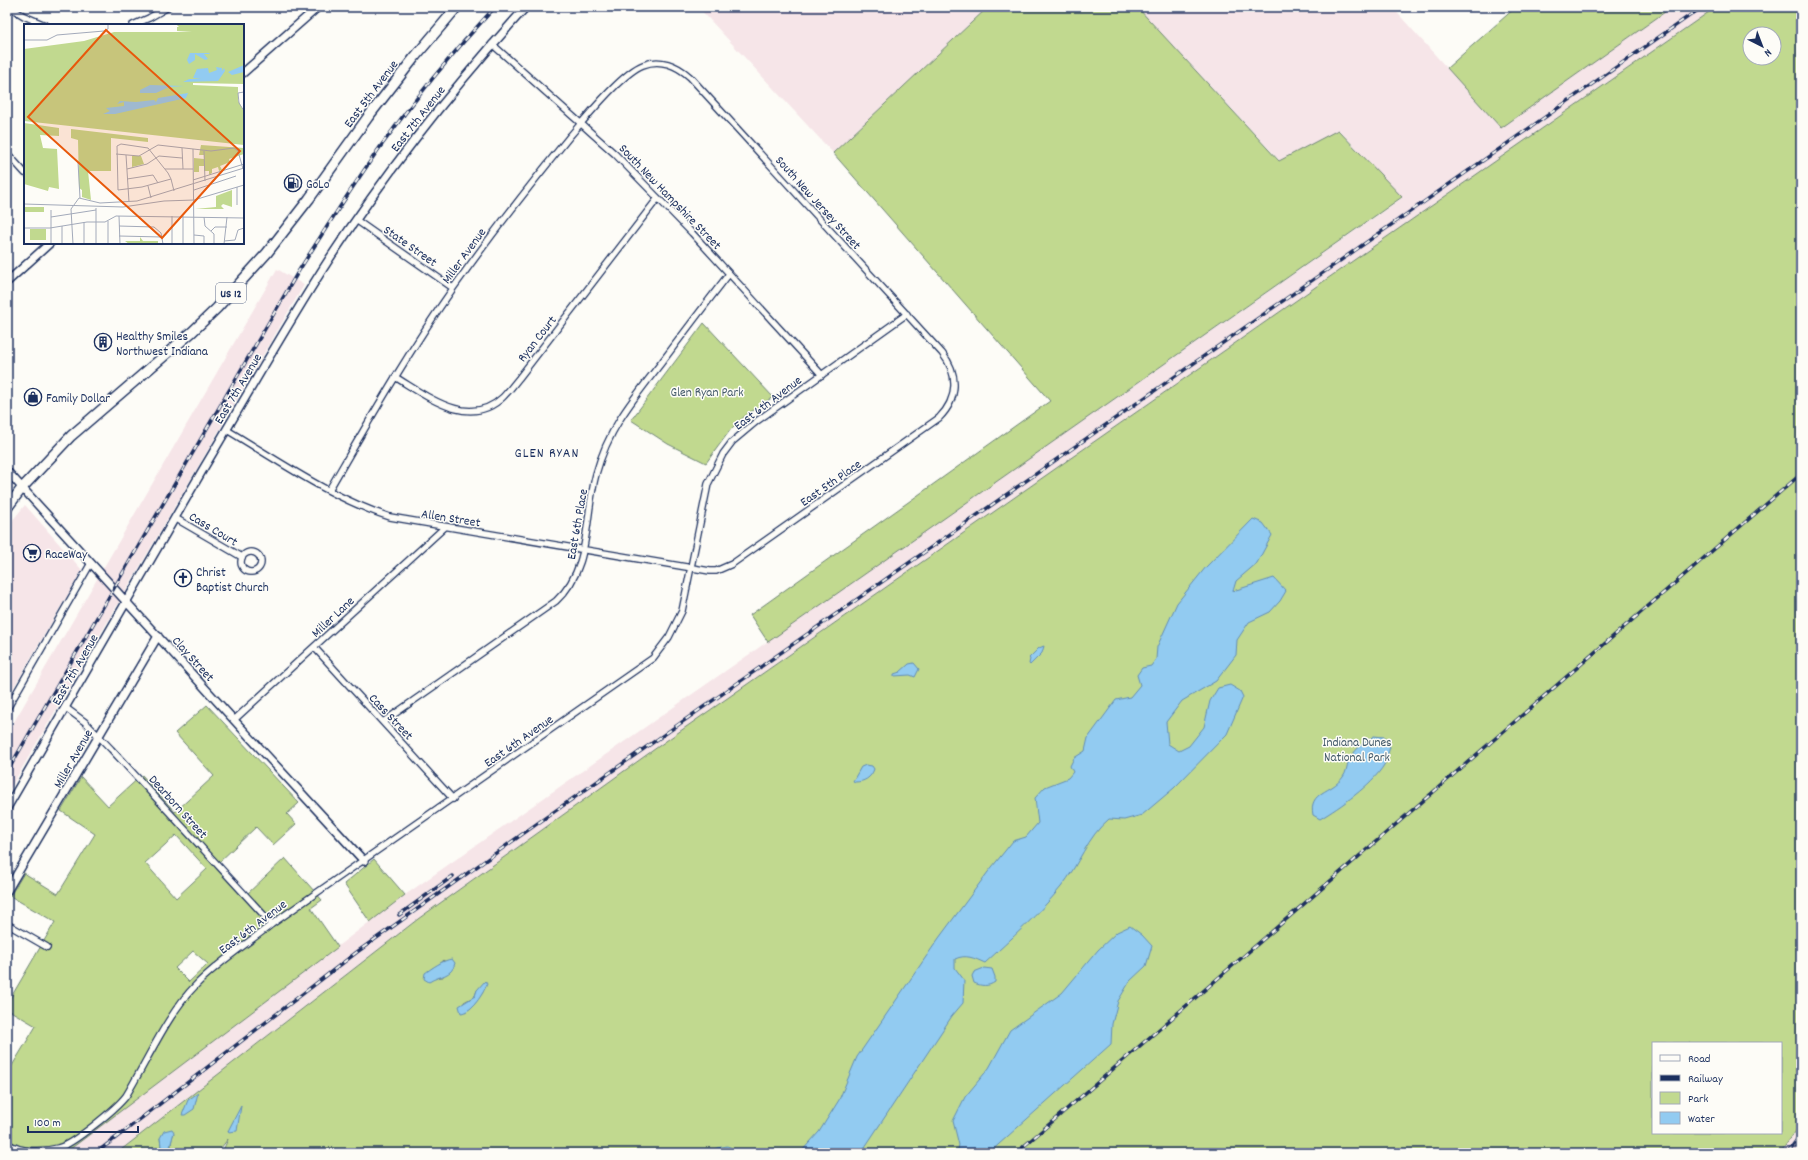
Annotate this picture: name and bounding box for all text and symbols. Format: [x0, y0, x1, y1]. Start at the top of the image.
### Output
inset map [24, 24, 244, 244]
north arrow [1742, 26, 1782, 66]
text: N [1760, 44, 1775, 60]
street label: East 5th Avenue [340, 56, 404, 132]
street label: East 7th Avenue [387, 82, 451, 157]
street label: South New Hampshire Street [613, 140, 725, 255]
street label: South New Jersey Street [770, 152, 865, 255]
fuel station icon: GoLo [283, 173, 303, 193]
place label: GoLo [306, 176, 330, 195]
street label: State Street [379, 222, 440, 273]
street label: Miller Avenue [438, 224, 492, 288]
road number: US 12 [216, 283, 246, 303]
street label: Ryan Court [514, 312, 562, 367]
place label: Healthy Smiles Northwest Indiana [116, 328, 209, 362]
building icon: Healthy Smiles Northwest Indiana [93, 332, 113, 352]
street label: East 7th Avenue [211, 350, 268, 428]
street label: East 6th Avenue [730, 372, 807, 436]
park label: Glen Ryan Park [670, 384, 744, 403]
shop icon: Family Dollar [23, 387, 43, 407]
place label: Family Dollar [46, 390, 110, 409]
district label: GLEN RYAN [515, 444, 579, 464]
street label: East 5th Place [797, 456, 866, 512]
street label: East 6th Place [563, 487, 594, 561]
street label: Allen Street [420, 505, 482, 534]
street label: Cass Court [185, 508, 241, 552]
supermarket icon: RaceWay [22, 543, 42, 563]
place label: RaceWay [45, 546, 88, 565]
place label: Christ Baptist Church [196, 564, 269, 598]
church icon: Christ Baptist Church [173, 568, 193, 588]
street label: Miller Lane [308, 593, 360, 643]
street label: East 7th Avenue [48, 631, 104, 709]
street label: Clay Street [167, 633, 218, 687]
street label: Cass Street [363, 690, 417, 746]
street label: East 6th Avenue [481, 711, 558, 773]
street label: Miller Avenue [50, 726, 99, 792]
park label: Indiana Dunes National Park [1322, 734, 1392, 768]
street label: Dearborn Street [143, 772, 211, 844]
street label: East 6th Avenue [215, 896, 292, 960]
legend [1652, 1042, 1782, 1134]
text: Road [1688, 1051, 1710, 1068]
text: Railway [1688, 1071, 1724, 1088]
text: Park [1688, 1091, 1709, 1108]
scale bar [28, 1108, 138, 1134]
text: Water [1688, 1111, 1715, 1128]
text: 100 m [34, 1115, 61, 1132]

